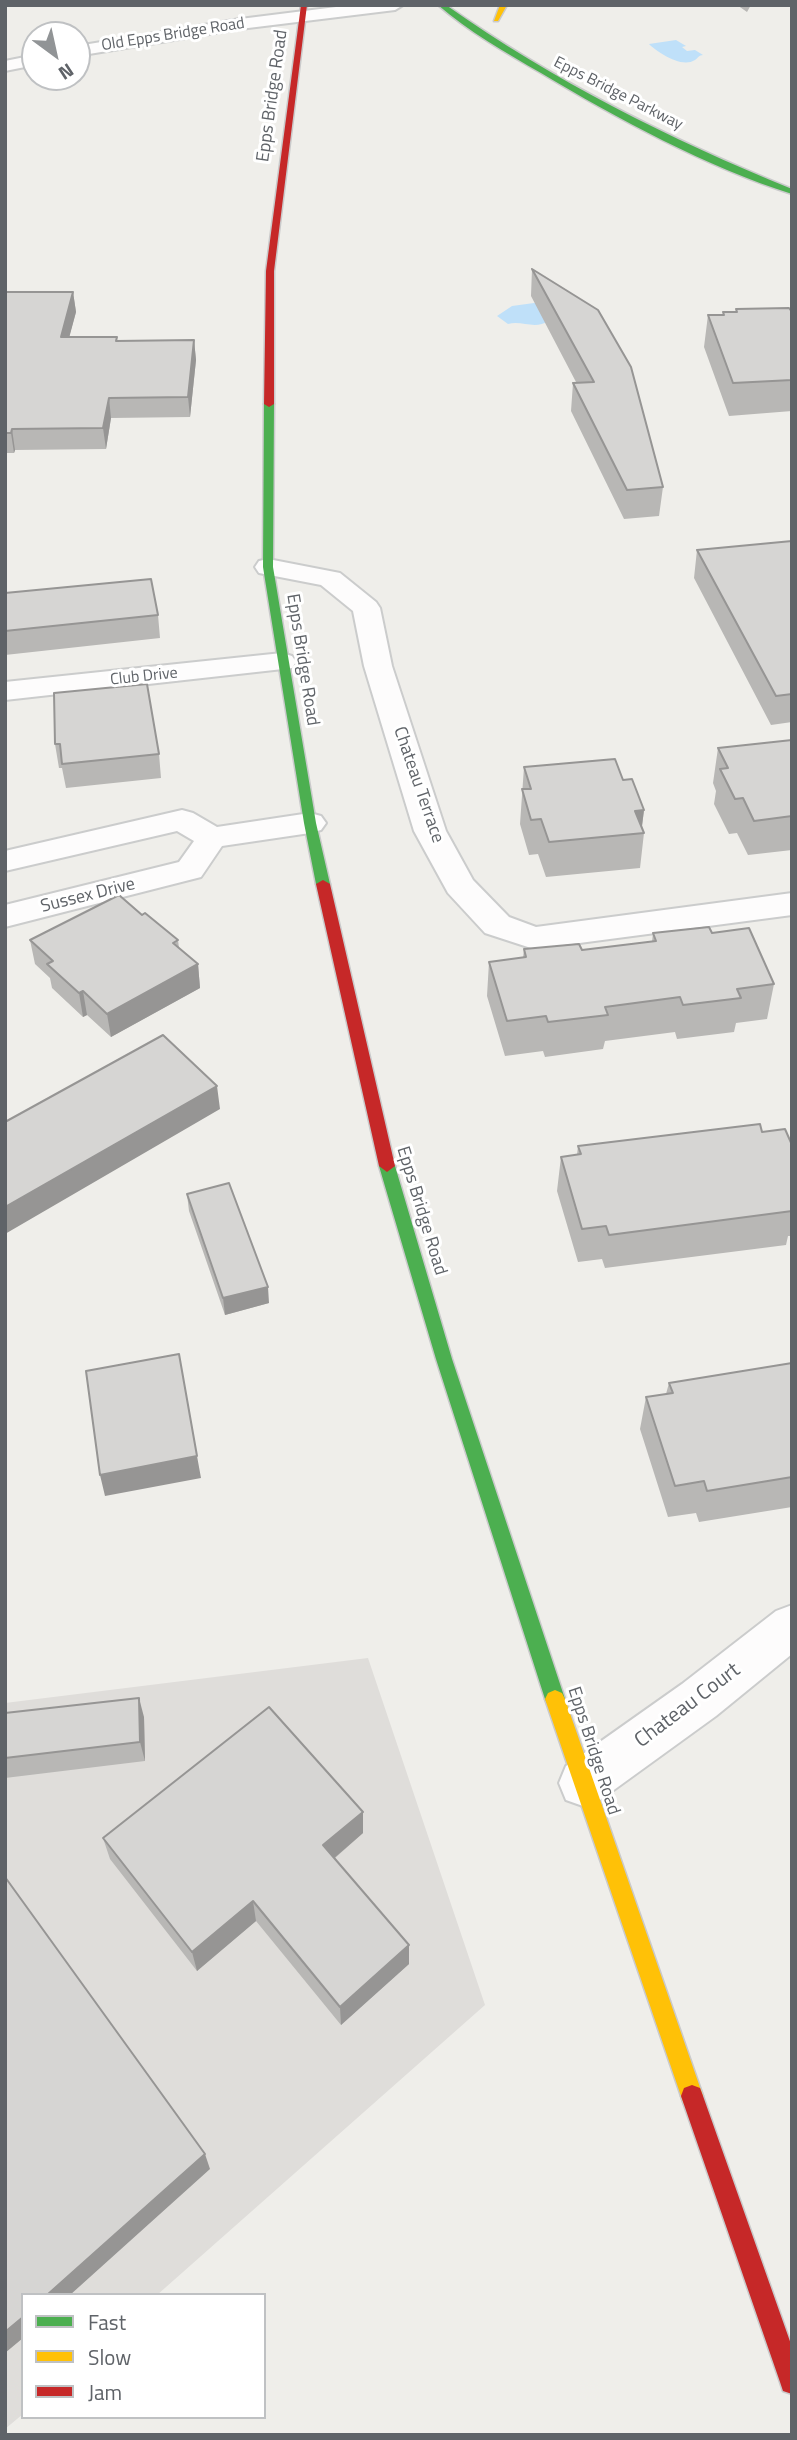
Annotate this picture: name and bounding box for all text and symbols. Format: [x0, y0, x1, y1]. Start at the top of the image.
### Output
street label: Old Epps Bridge Road [100, 14, 246, 56]
north arrow [21, 21, 91, 91]
street label: Epps Bridge Road [253, 28, 293, 164]
street label: Epps Bridge Parkway [550, 53, 686, 135]
text: N [53, 57, 80, 88]
street label: Epps Bridge Road [281, 592, 323, 728]
street label: Club Drive [109, 664, 179, 690]
street label: Chateau Terrace [388, 724, 448, 846]
street label: Sussex Drive [39, 874, 137, 918]
street label: Epps Bridge Road [391, 1144, 451, 1278]
street label: Chateau Court [630, 1658, 746, 1754]
street label: Epps Bridge Road [562, 1684, 624, 1818]
legend [21, 2293, 266, 2419]
text: Fast [88, 2306, 126, 2338]
text: Slow [88, 2341, 131, 2373]
text: Jam [88, 2376, 122, 2408]

